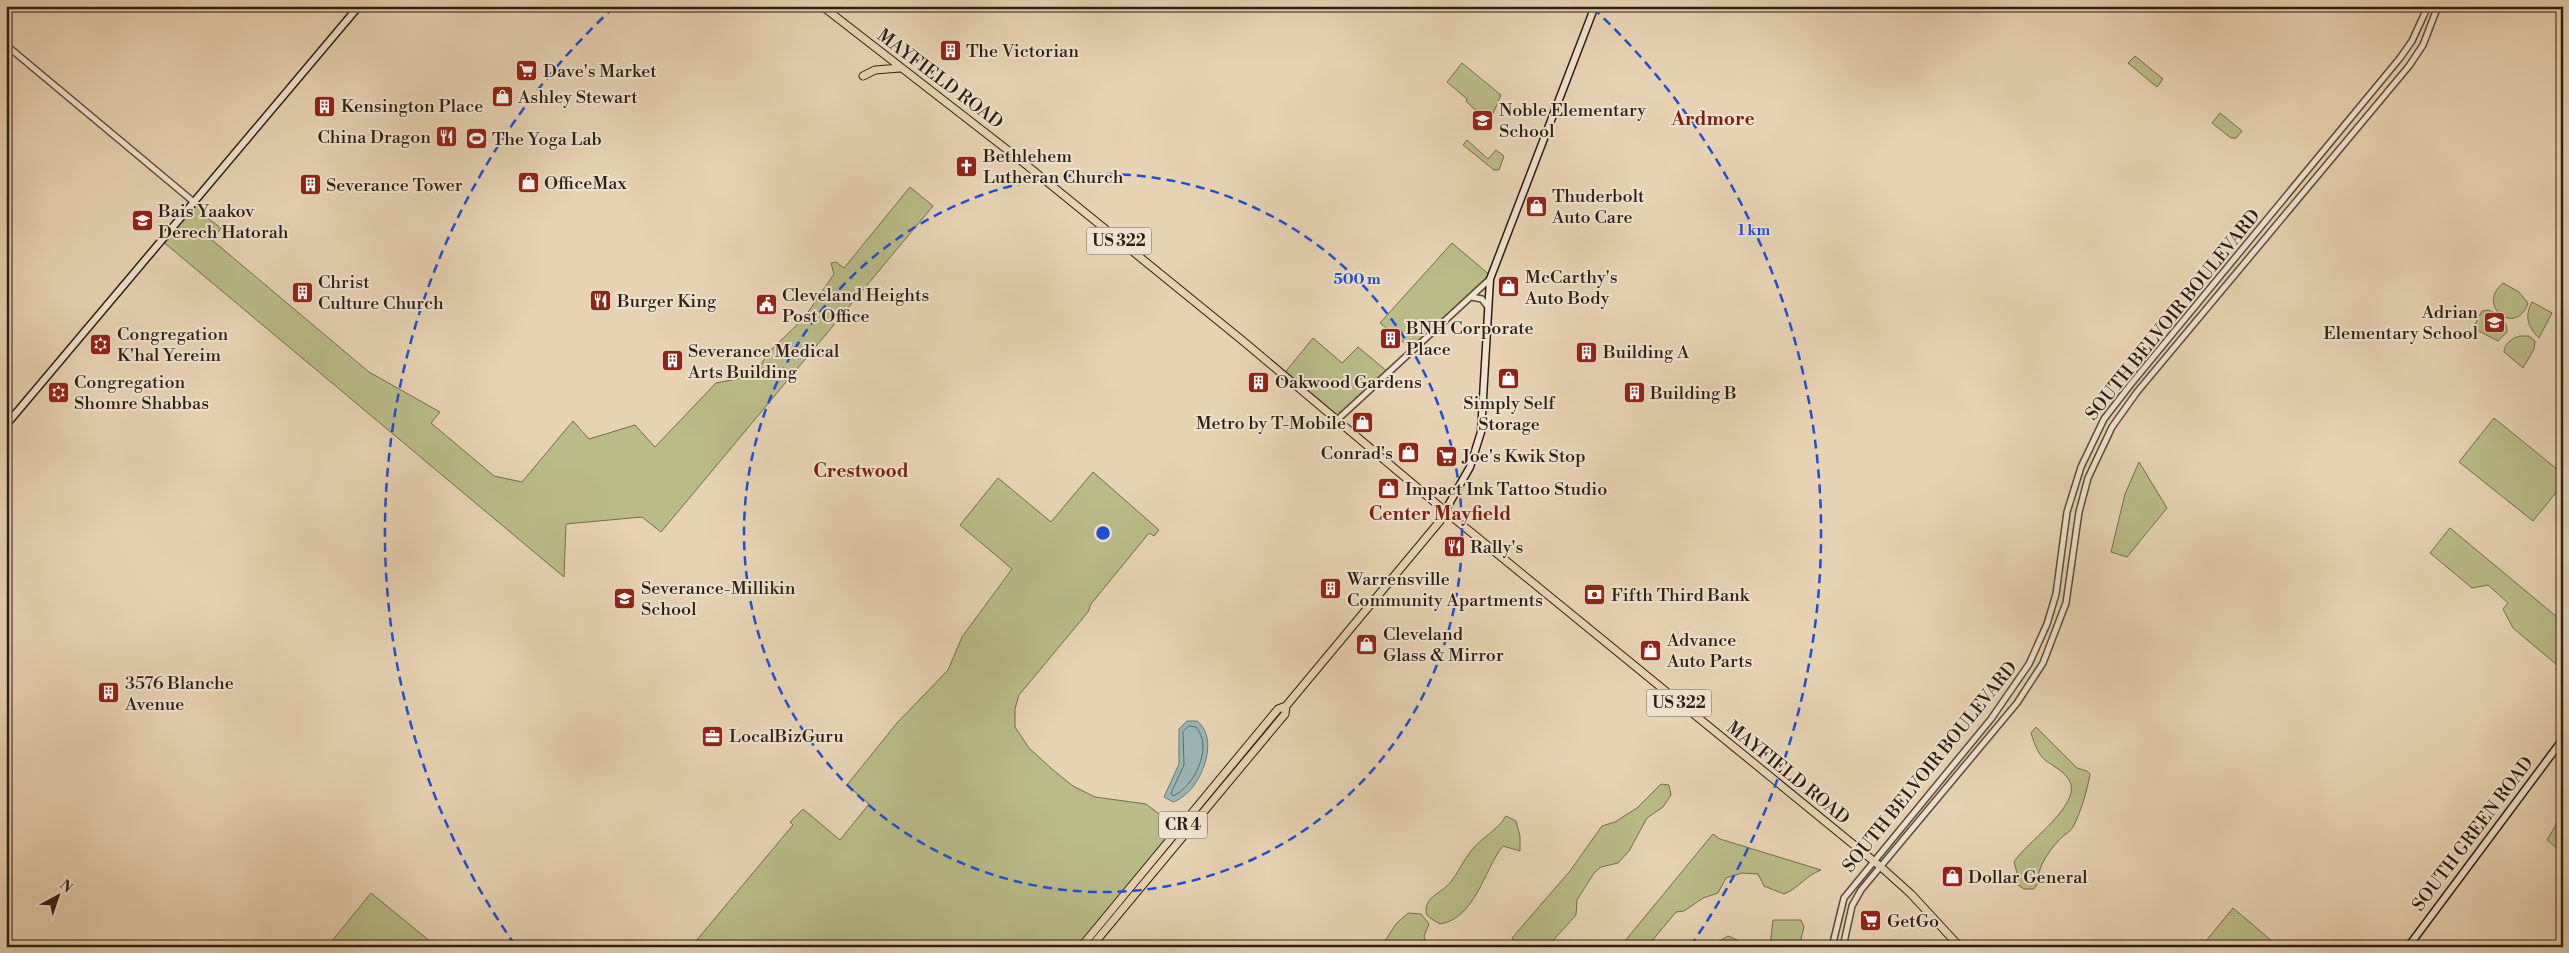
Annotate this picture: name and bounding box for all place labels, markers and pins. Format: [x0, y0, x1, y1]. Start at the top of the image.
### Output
building icon: The Victorian [938, 39, 962, 63]
place label: The Victorian [966, 40, 1079, 63]
supermarket icon: Dave's Market [515, 59, 539, 83]
place label: Dave's Market [543, 60, 657, 83]
shop icon: Ashley Stewart [490, 85, 514, 109]
place label: Ashley Stewart [517, 86, 638, 109]
building icon: Kensington Place [313, 94, 337, 118]
place label: Kensington Place [341, 95, 483, 118]
place label: Noble Elementary School [1499, 99, 1646, 143]
school or university icon: Noble Elementary School [1471, 108, 1495, 132]
restaurant icon: China Dragon [435, 125, 459, 149]
place label: China Dragon [317, 126, 431, 149]
sports icon: The Yoga Lab [464, 127, 488, 151]
place label: The Yoga Lab [492, 128, 602, 151]
place label: Bethlehem Lutheran Church [982, 145, 1124, 189]
church icon: Bethlehem Lutheran Church [955, 154, 979, 178]
shop icon: OfficeMax [516, 171, 540, 195]
place label: OfficeMax [544, 172, 627, 195]
building icon: Severance Tower [298, 173, 322, 197]
place label: Severance Tower [326, 174, 463, 197]
place label: Thuderbolt Auto Care [1551, 185, 1645, 229]
shop icon: Thuderbolt Auto Care [1524, 194, 1548, 218]
place label: Bais Yaakov Derech Hatorah [157, 200, 289, 244]
school or university icon: Bais Yaakov Derech Hatorah [130, 209, 154, 233]
place label: McCarthy's Auto Body [1524, 266, 1618, 310]
place label: Christ Culture Church [318, 271, 444, 315]
shop icon: McCarthy's Auto Body [1497, 275, 1521, 299]
building icon: Christ Culture Church [290, 280, 314, 304]
place label: Cleveland Heights Post Office [782, 284, 929, 328]
restaurant icon: Burger King [589, 289, 613, 313]
place label: Burger King [616, 290, 717, 313]
public building icon: Cleveland Heights Post Office [754, 293, 778, 317]
place label: Adrian Elementary School [2323, 301, 2479, 345]
school or university icon: Adrian Elementary School [2482, 310, 2506, 334]
place label: BNH Corporate Place [1405, 317, 1534, 361]
place label: Congregation K'hal Yereim [117, 323, 229, 367]
building icon: BNH Corporate Place [1378, 326, 1402, 350]
synagogue icon: Congregation K'hal Yereim [89, 332, 113, 356]
place label: Severance Medical Arts Building [687, 340, 840, 384]
building icon: Building A [1575, 340, 1599, 364]
place label: Building A [1602, 341, 1690, 364]
building icon: Severance Medical Arts Building [660, 349, 684, 373]
shop icon: Simply Self Storage [1497, 366, 1521, 390]
building icon: Oakwood Gardens [1247, 370, 1271, 394]
place label: Congregation Shomre Shabbas [74, 371, 209, 415]
place label: Oakwood Gardens [1275, 371, 1422, 394]
synagogue icon: Congregation Shomre Shabbas [46, 380, 70, 404]
building icon: Building B [1622, 381, 1646, 405]
place label: Building B [1649, 382, 1737, 405]
place label: Simply Self Storage [1463, 392, 1556, 436]
shop icon: Metro by T-Mobile [1350, 411, 1374, 435]
place label: Metro by T-Mobile [1196, 412, 1346, 435]
shop icon: Conrad's [1397, 441, 1421, 465]
place label: Conrad's [1321, 442, 1393, 465]
supermarket icon: Joe's Kwik Stop [1434, 444, 1458, 468]
place label: Joe's Kwik Stop [1461, 445, 1586, 468]
shop icon: Impact Ink Tattoo Studio [1377, 477, 1401, 501]
place label: Impact Ink Tattoo Studio [1405, 478, 1607, 501]
centre of rings [1094, 524, 1112, 542]
restaurant icon: Rally's [1442, 535, 1466, 559]
place label: Rally's [1470, 536, 1523, 559]
place label: Warrensville Community Apartments [1346, 568, 1543, 612]
place label: Severance-Millikin School [641, 577, 796, 621]
building icon: Warrensville Community Apartments [1319, 577, 1343, 601]
bank icon: Fifth Third Bank [1583, 583, 1607, 607]
place label: Fifth Third Bank [1611, 584, 1751, 607]
school or university icon: Severance-Millikin School [613, 586, 637, 610]
place label: Cleveland Glass & Mirror [1383, 623, 1504, 667]
place label: Advance Auto Parts [1666, 629, 1753, 673]
shop icon: Cleveland Glass & Mirror [1355, 632, 1379, 656]
shop icon: Advance Auto Parts [1639, 638, 1663, 662]
place label: 3576 Blanche Avenue [124, 672, 234, 716]
building icon: 3576 Blanche Avenue [97, 681, 121, 705]
office icon: LocalBizGuru [701, 724, 725, 748]
place label: LocalBizGuru [729, 725, 845, 748]
shop icon: Dollar General [1940, 865, 1964, 889]
place label: Dollar General [1968, 866, 2088, 889]
supermarket icon: GetGo [1859, 909, 1883, 933]
place label: GetGo [1887, 910, 1939, 933]

